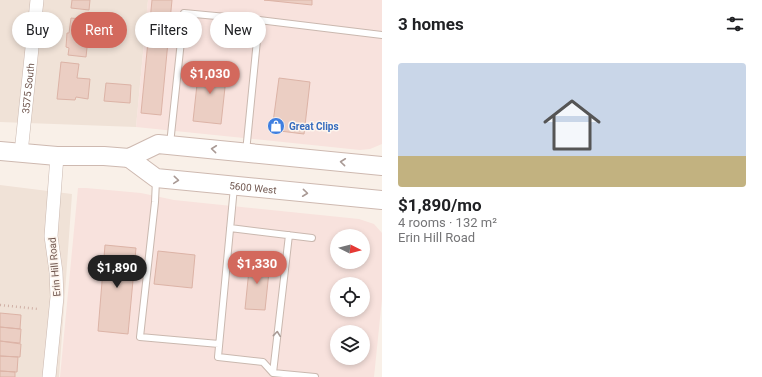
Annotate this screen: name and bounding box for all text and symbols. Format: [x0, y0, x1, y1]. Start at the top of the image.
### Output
chip: Buy [12, 12, 63, 48]
chip: Rent [71, 12, 127, 48]
chip: Filters [135, 12, 202, 48]
chip: New [210, 12, 266, 48]
icon: filters [724, 13, 746, 35]
text: 3 homes [398, 14, 464, 34]
pin: $1,030 [177, 61, 243, 95]
street label: 3575 South [20, 63, 36, 114]
text: $1,030 [190, 66, 230, 81]
icon: home [536, 89, 608, 161]
shop icon: Great Clips [266, 116, 286, 136]
place label: Great Clips [289, 121, 339, 132]
one-way arrow [211, 145, 217, 154]
one-way arrow [340, 158, 346, 167]
one-way arrow [173, 175, 179, 184]
street label: 5600 West [229, 180, 277, 196]
one-way arrow [302, 188, 308, 197]
text: $1,890/mo [398, 195, 482, 215]
text: 4 rooms · 132 m² [398, 215, 497, 230]
north arrow [330, 229, 370, 269]
map controls [330, 229, 370, 365]
text: Erin Hill Road [398, 230, 475, 245]
street label: Erin Hill Road [46, 237, 63, 297]
pin: $1,330 [224, 251, 290, 285]
pin: $1,890 [84, 255, 150, 289]
text: $1,330 [237, 256, 277, 271]
text: $1,890 [97, 260, 137, 275]
button: locate [330, 277, 370, 317]
button: layers [330, 325, 370, 365]
one-way arrow [273, 331, 282, 337]

